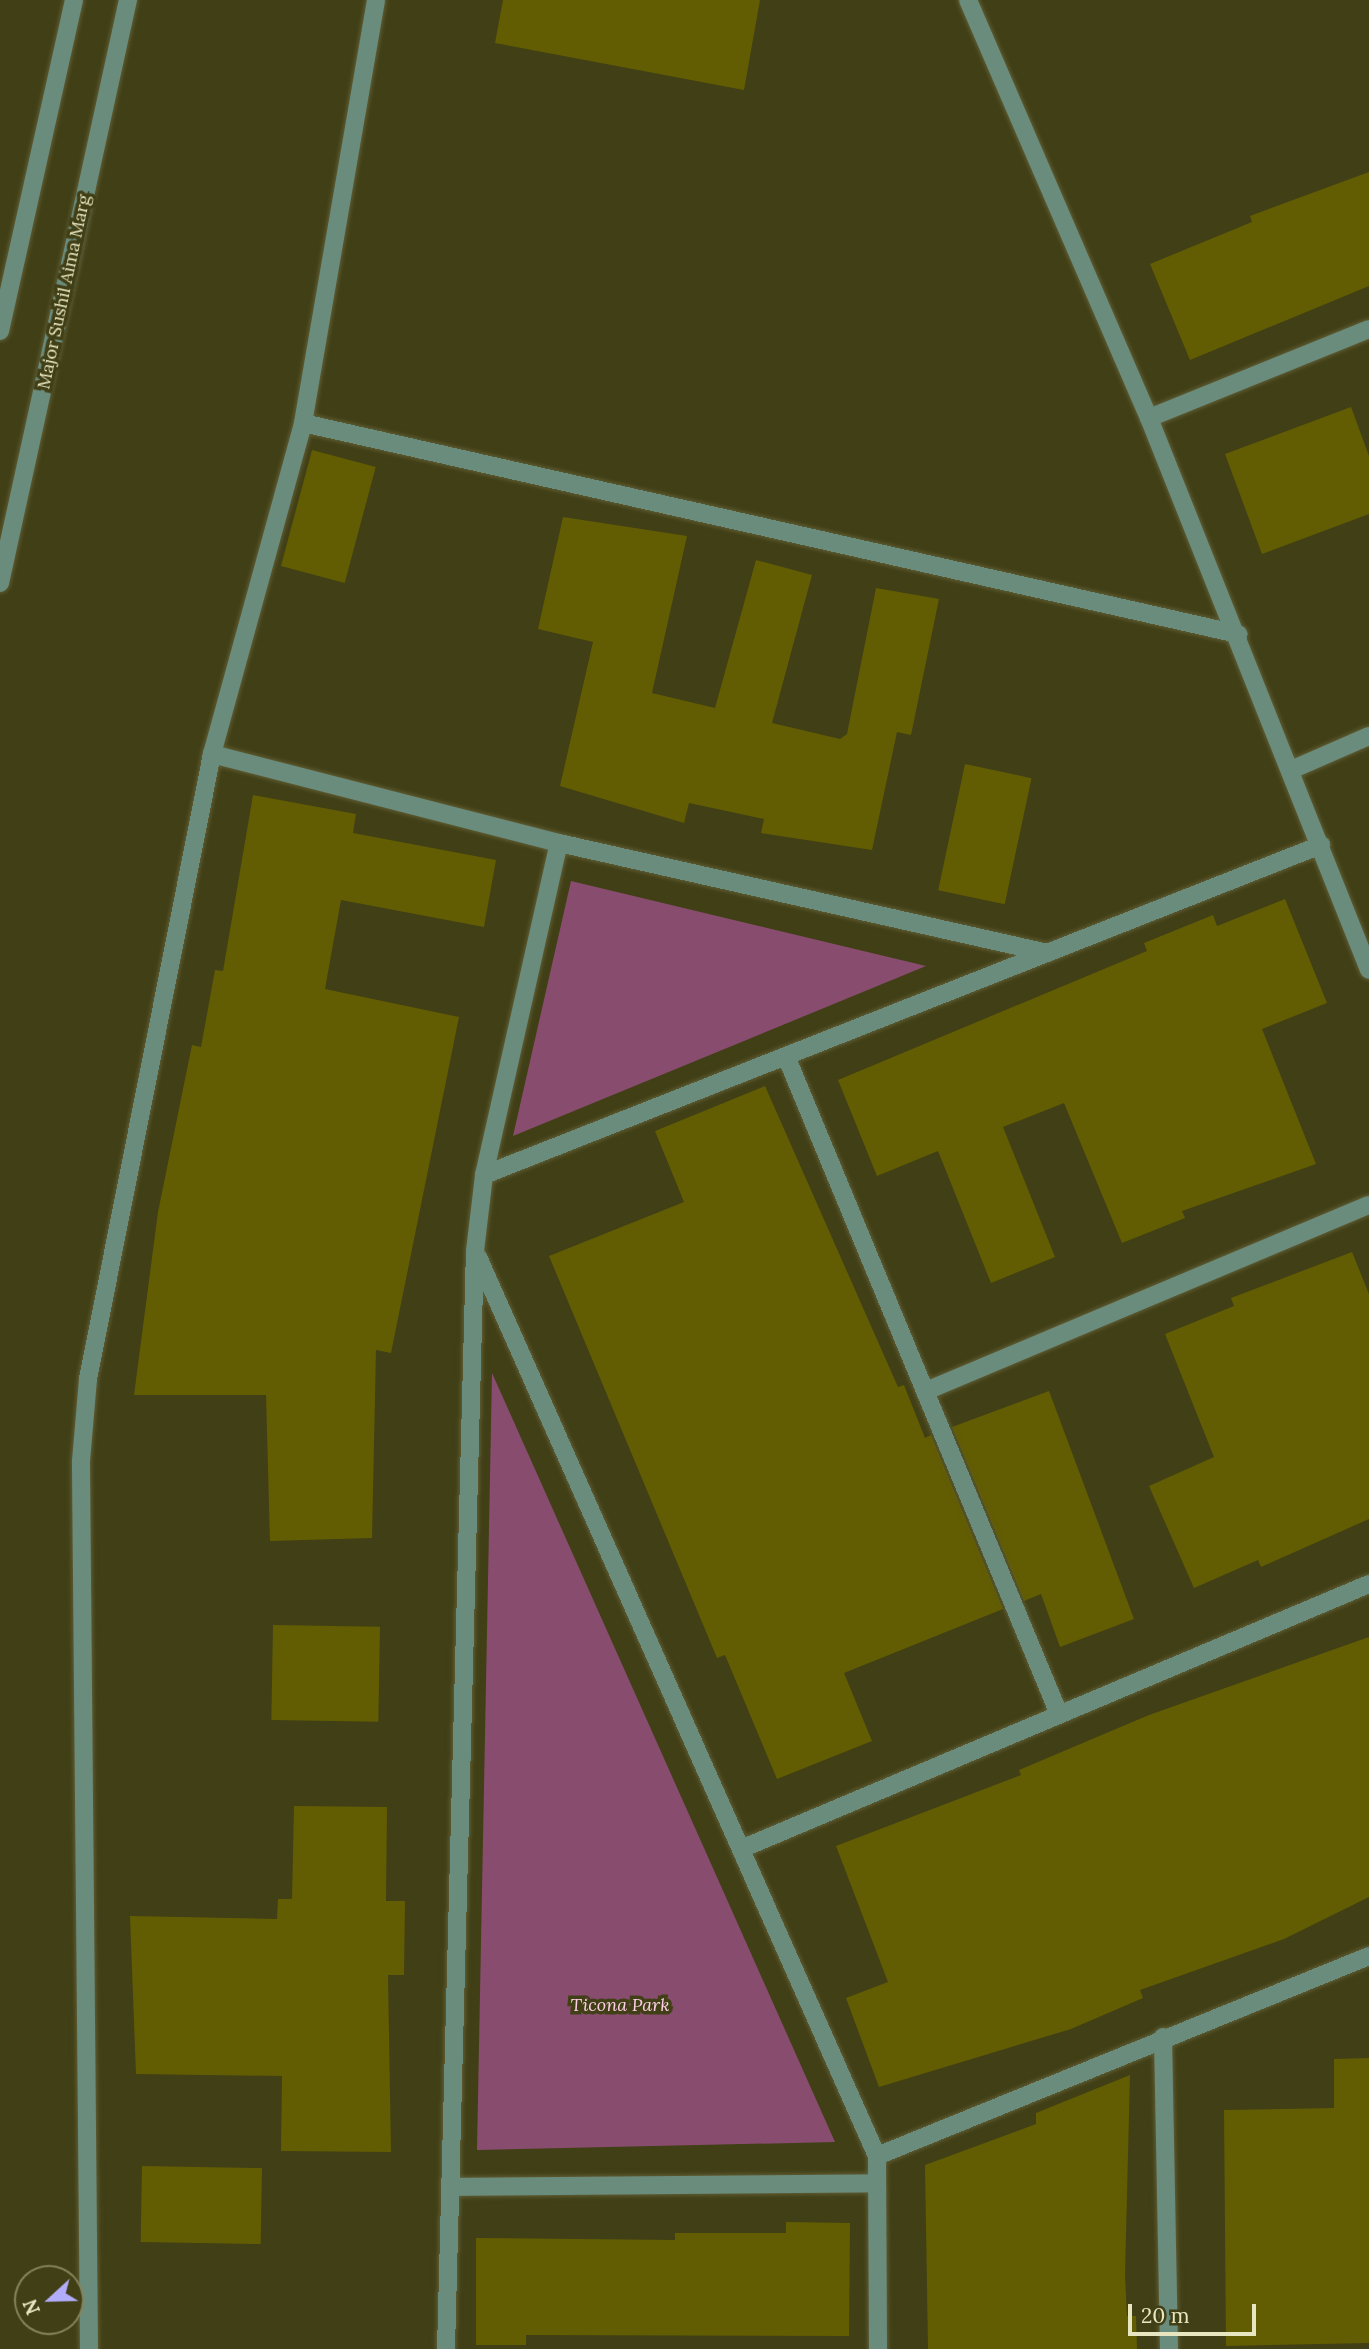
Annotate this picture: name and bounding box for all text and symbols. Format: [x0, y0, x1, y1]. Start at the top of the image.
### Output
street label: Major Sushil Aima Marg [33, 193, 95, 391]
park label: Ticona Park [570, 1994, 670, 2016]
north arrow [14, 2265, 84, 2335]
scale bar [1131, 2290, 1259, 2334]
text: N [18, 2296, 45, 2318]
text: 20 m [1141, 2302, 1190, 2329]

